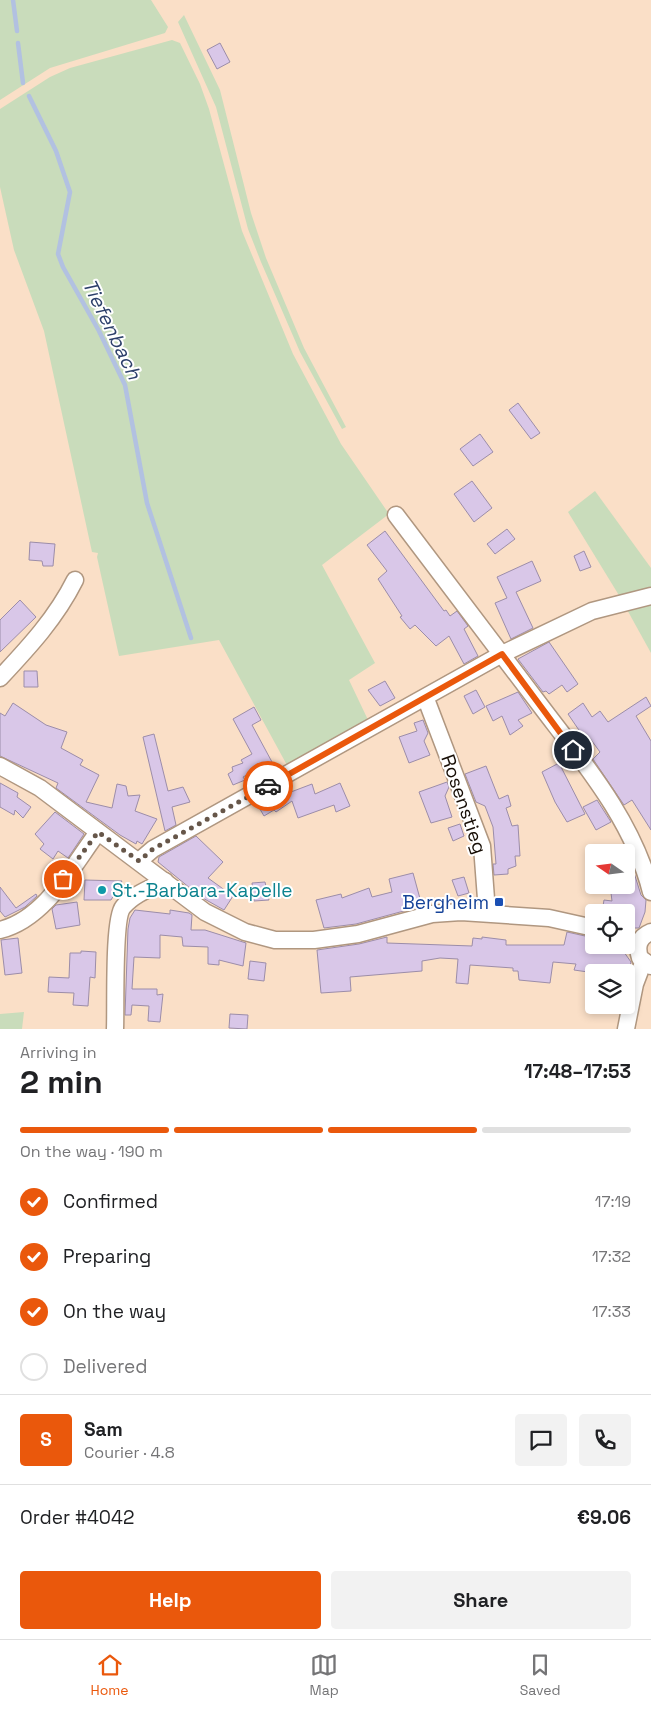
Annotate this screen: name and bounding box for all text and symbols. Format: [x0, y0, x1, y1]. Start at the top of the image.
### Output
water label: Tiefenbach [76, 274, 148, 384]
pin [552, 729, 594, 771]
icon: home [559, 736, 587, 764]
street label: Rosenstieg [435, 751, 493, 857]
courier [243, 761, 293, 811]
icon: car [254, 772, 282, 800]
north arrow [585, 844, 635, 894]
map controls [585, 844, 635, 1014]
pin [42, 858, 84, 900]
icon: bag [49, 865, 77, 893]
place label: St.-Barbara-Kapelle [112, 878, 292, 903]
marker: St.-Barbara-Kapelle [96, 884, 108, 896]
place label: Bergheim [402, 890, 489, 915]
marker: Bergheim [493, 896, 505, 908]
button: locate [585, 904, 635, 954]
button: layers [585, 964, 635, 1014]
text: Arriving in [20, 1042, 97, 1063]
text: 17:48–17:53 [524, 1059, 631, 1084]
text: 2 min [20, 1062, 103, 1102]
text: On the way · 190 m [20, 1141, 163, 1162]
icon: check [20, 1188, 48, 1216]
text: Confirmed [63, 1189, 158, 1214]
text: 17:19 [595, 1191, 631, 1212]
icon: check [20, 1243, 48, 1271]
text: Preparing [63, 1244, 151, 1269]
text: 17:32 [592, 1246, 631, 1267]
icon: check [20, 1298, 48, 1326]
text: On the way [63, 1299, 166, 1324]
text: 17:33 [592, 1301, 631, 1322]
text: Delivered [63, 1354, 148, 1379]
button: chat [515, 1414, 567, 1466]
button: phone [579, 1414, 631, 1466]
text: Sam [84, 1417, 123, 1442]
text: S [40, 1427, 52, 1452]
text: Courier · 4.8 [84, 1442, 175, 1463]
text: Order #4042 [20, 1505, 134, 1530]
text: €9.06 [577, 1505, 631, 1530]
button: Help [20, 1571, 321, 1629]
button: Share [331, 1571, 631, 1629]
tab: Home [90, 1651, 129, 1699]
tab: Map [310, 1651, 339, 1699]
tab: Saved [520, 1651, 561, 1699]

